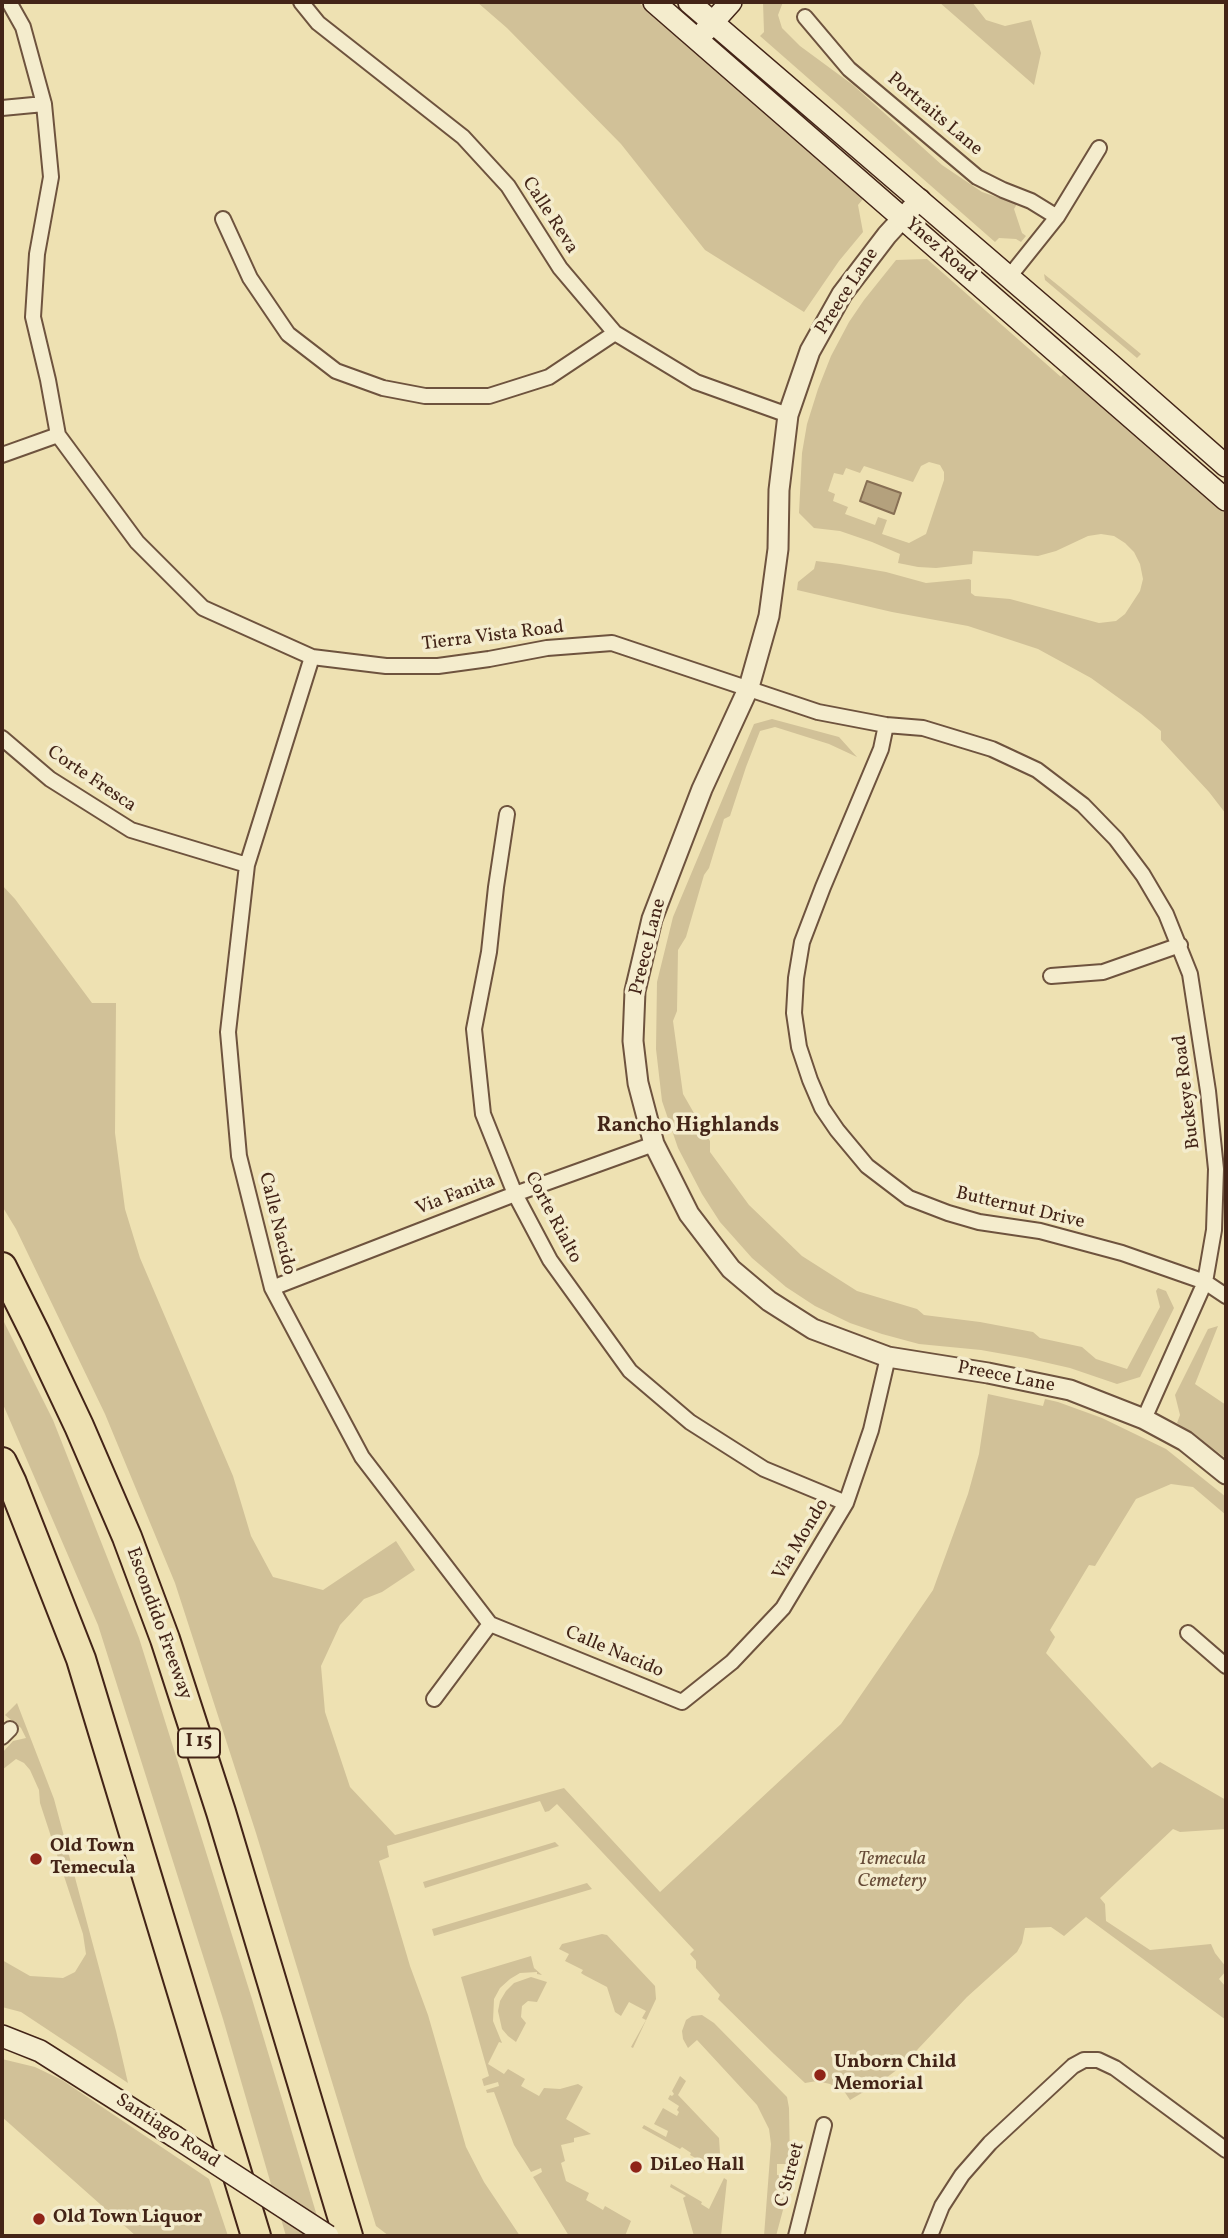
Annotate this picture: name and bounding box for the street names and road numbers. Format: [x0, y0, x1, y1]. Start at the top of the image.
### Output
street label: Portraits Lane [882, 68, 986, 162]
street label: Calle Reva [516, 173, 582, 259]
street label: Ynez Road [900, 214, 980, 288]
street label: Preece Lane [812, 244, 884, 340]
street label: Tierra Vista Road [421, 617, 565, 657]
street label: Corte Fresca [42, 742, 140, 818]
street label: Preece Lane [626, 896, 672, 998]
street label: Buckeye Road [1170, 1033, 1206, 1151]
street label: Corte Rialto [518, 1168, 586, 1268]
street label: Calle Nacido [252, 1170, 300, 1278]
street label: Via Fanita [413, 1170, 499, 1222]
street label: Butternut Drive [953, 1183, 1087, 1235]
street label: Preece Lane [955, 1357, 1057, 1399]
street label: Via Mondo [769, 1495, 835, 1585]
street label: Escondido Freeway [120, 1545, 196, 1703]
street label: Calle Nacido [561, 1622, 667, 1684]
road number: I 15 [178, 1728, 220, 1758]
street label: Santiago Road [111, 2090, 223, 2174]
street label: C Street [771, 2140, 811, 2210]

